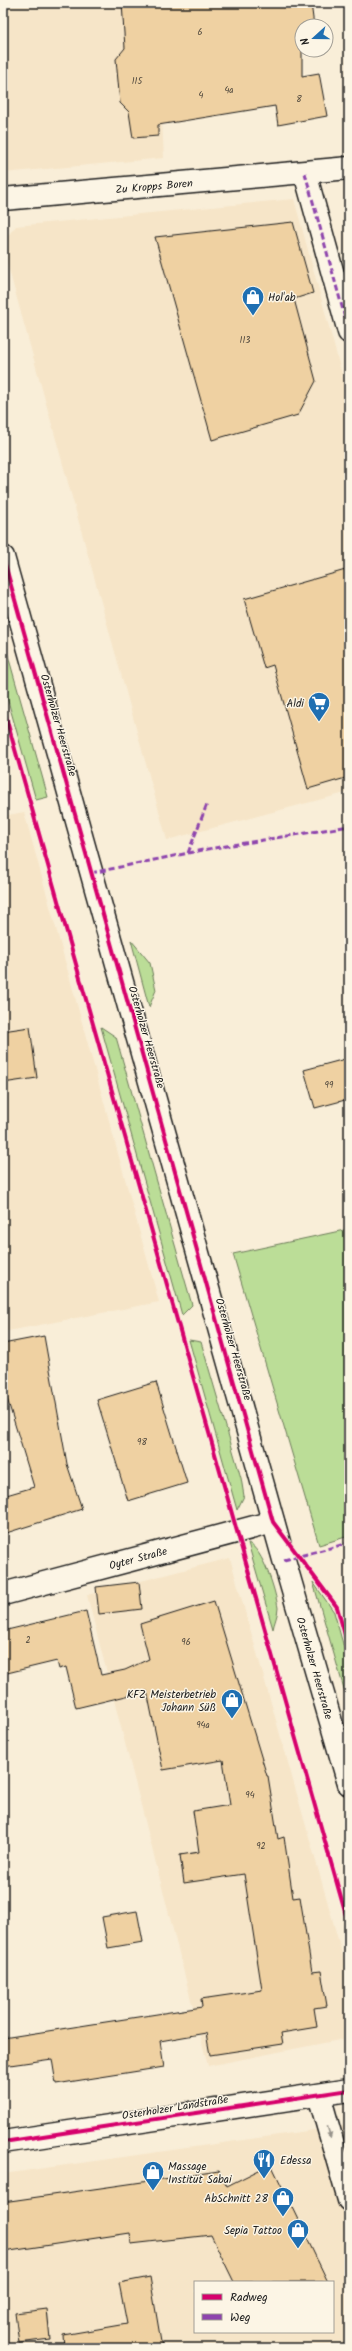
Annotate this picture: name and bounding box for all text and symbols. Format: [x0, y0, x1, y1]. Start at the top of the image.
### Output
north arrow [294, 18, 334, 58]
house number: 6 [197, 25, 203, 40]
text: N [296, 35, 315, 48]
house number: 115 [132, 74, 143, 89]
house number: 4a [224, 83, 234, 98]
house number: 4 [199, 88, 204, 103]
house number: 8 [296, 92, 302, 107]
street label: Zu Kropps Boren [115, 175, 194, 199]
shop icon: Hol'ab [240, 284, 266, 317]
place label: Hol'ab [268, 289, 296, 307]
house number: 113 [240, 333, 250, 348]
street label: Osterholzer Heerstraße [35, 672, 81, 779]
supermarket icon: Aldi [306, 690, 332, 723]
place label: Aldi [287, 695, 304, 713]
street label: Osterholzer Heerstraße [123, 984, 169, 1091]
house number: 99 [325, 1078, 334, 1093]
street label: Osterholzer Heerstraße [210, 1296, 256, 1403]
house number: 98 [137, 1435, 147, 1450]
street label: Oyter Straße [107, 1543, 169, 1575]
street label: Osterholzer Heerstraße [291, 1615, 337, 1722]
house number: 2 [25, 1633, 31, 1648]
house number: 96 [181, 1635, 191, 1650]
place label: KFZ Meisterbetrieb Johann Süß [127, 1686, 216, 1717]
shop icon: KFZ Meisterbetrieb Johann Süß [219, 1687, 245, 1720]
house number: 94a [196, 1718, 210, 1733]
house number: 94 [245, 1788, 255, 1803]
house number: 92 [256, 1839, 266, 1854]
street label: Osterholzer Landstraße [121, 2091, 230, 2125]
one-way arrow [327, 2126, 333, 2139]
restaurant icon: Edessa [251, 2147, 277, 2180]
place label: Edessa [280, 2152, 311, 2170]
place label: Massage Institut Sabai [168, 2158, 232, 2189]
shop icon: Massage Institut Sabai [140, 2159, 166, 2192]
shop icon: AbSchnitt 28 [270, 2185, 296, 2218]
place label: AbSchnitt 28 [204, 2190, 268, 2208]
shop icon: Sepia Tattoo [285, 2217, 311, 2250]
place label: Sepia Tattoo [224, 2222, 282, 2240]
legend [194, 2281, 334, 2333]
text: Radweg [230, 2288, 268, 2307]
text: Weg [230, 2308, 251, 2327]

